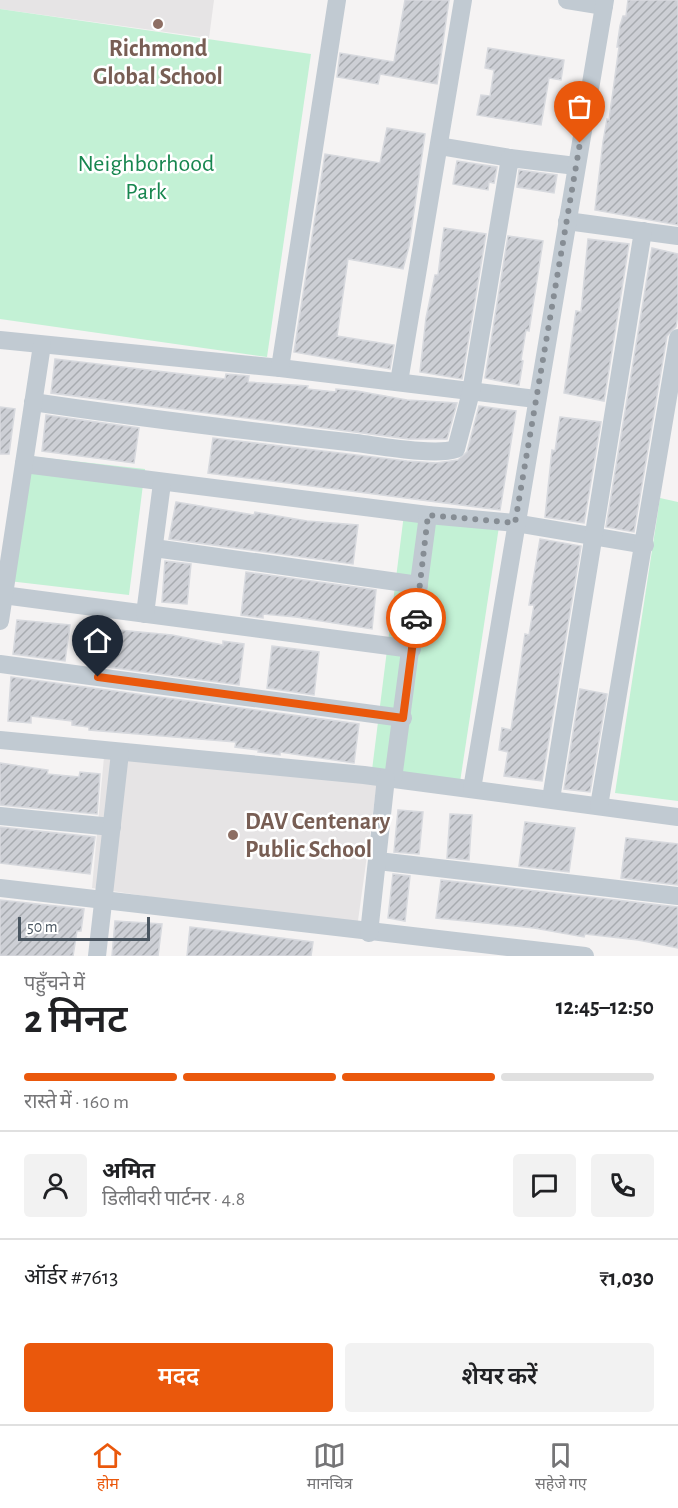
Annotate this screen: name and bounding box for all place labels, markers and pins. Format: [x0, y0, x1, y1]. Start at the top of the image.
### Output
marker: Richmond Global School [151, 17, 165, 31]
place label: Richmond Global School [93, 37, 223, 89]
pin [554, 81, 605, 143]
pin [72, 615, 123, 677]
place label: DAV Centenary Public School [245, 810, 391, 862]
marker: DAV Centenary Public School [226, 828, 240, 842]

